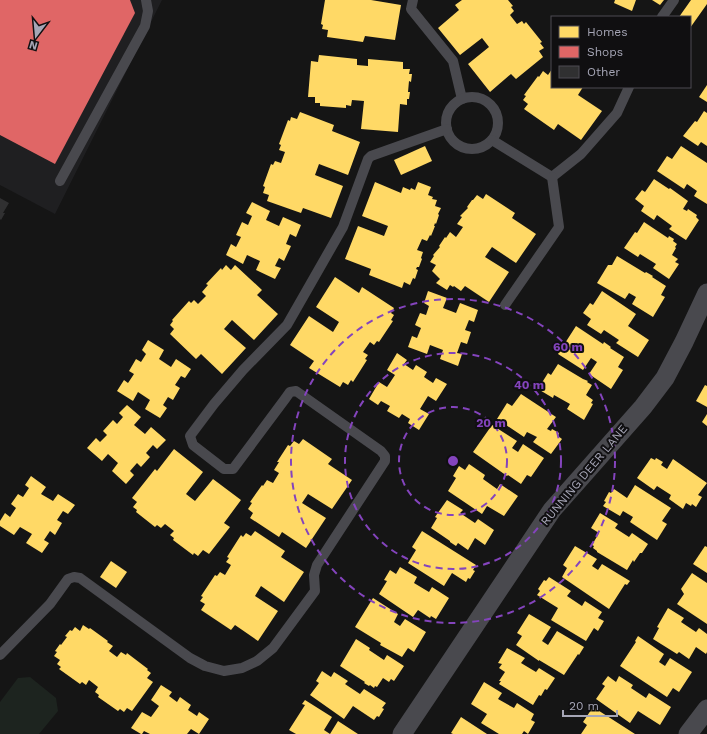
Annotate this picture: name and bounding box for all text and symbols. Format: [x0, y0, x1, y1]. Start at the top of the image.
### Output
north arrow [16, 16, 56, 56]
legend [551, 16, 691, 88]
text: Homes [587, 25, 628, 39]
text: N [28, 38, 39, 53]
text: Shops [587, 45, 623, 59]
text: Other [587, 65, 620, 79]
text: 60 m [553, 340, 583, 354]
text: 40 m [514, 378, 544, 392]
text: 20 m [476, 416, 506, 430]
street label: RUNNING DEER LANE [538, 422, 630, 528]
centre of rings [446, 454, 460, 468]
scale bar [563, 692, 617, 718]
text: 20 m [569, 699, 599, 713]

